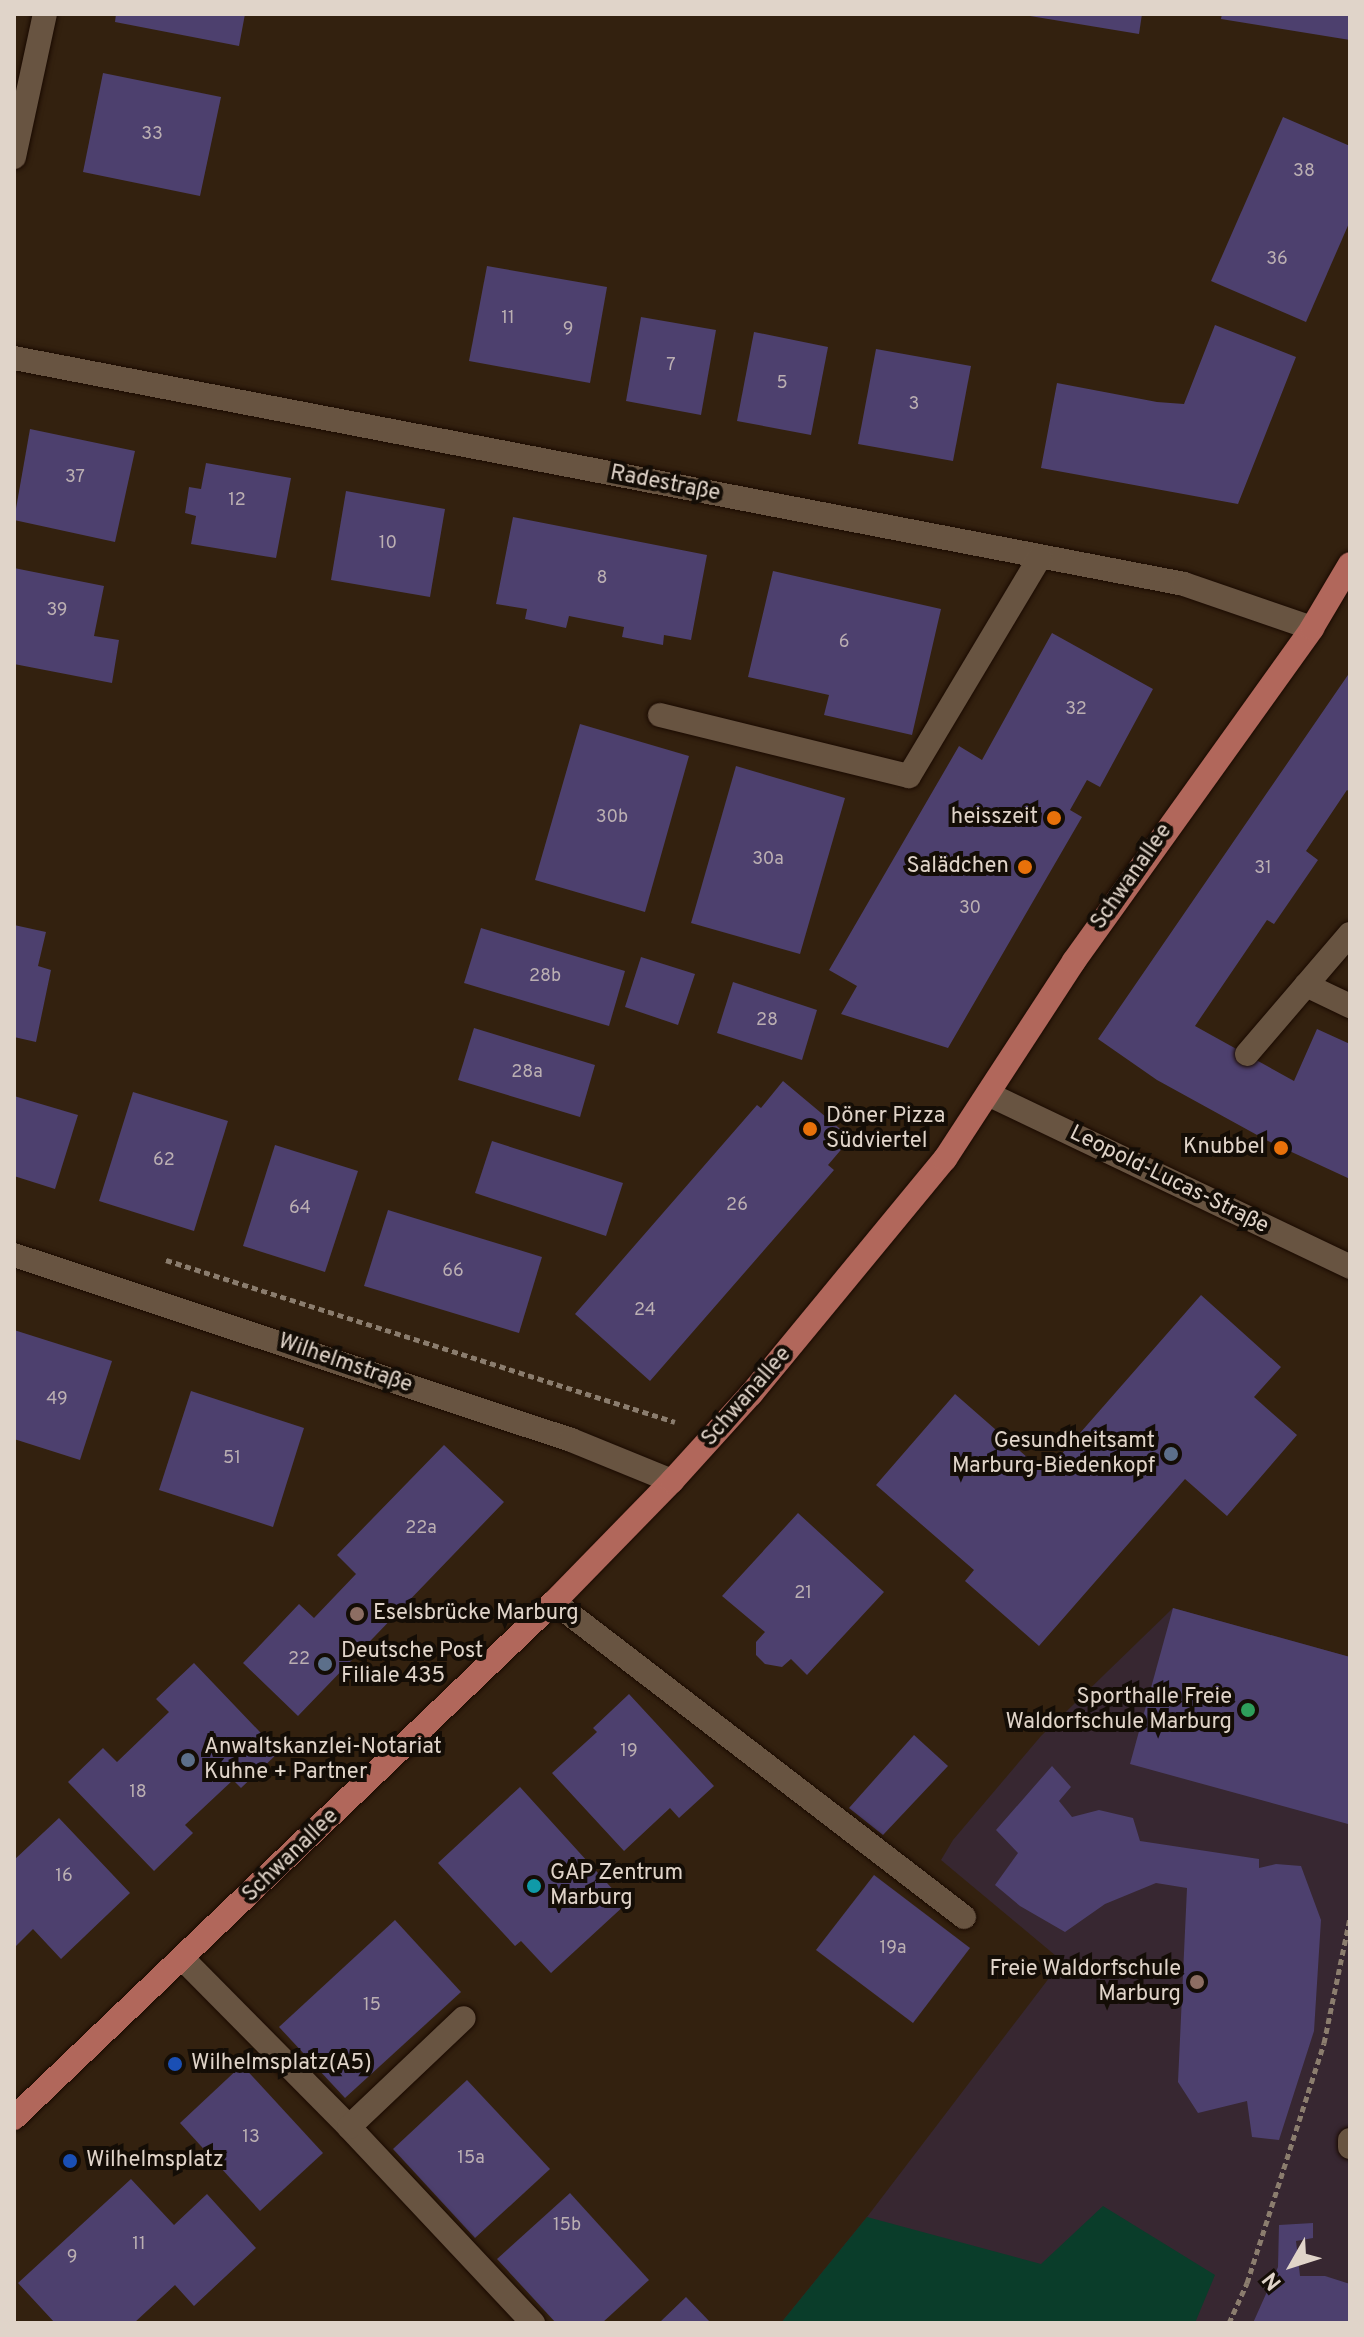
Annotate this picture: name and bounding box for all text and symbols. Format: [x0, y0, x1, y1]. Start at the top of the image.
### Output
house number: 33 [141, 124, 163, 146]
house number: 38 [1293, 161, 1315, 183]
house number: 36 [1266, 249, 1288, 271]
house number: 11 [501, 308, 515, 330]
house number: 9 [563, 319, 573, 341]
house number: 7 [666, 355, 676, 377]
house number: 5 [776, 373, 788, 395]
house number: 3 [909, 394, 919, 416]
street label: Radestraße [608, 460, 722, 508]
house number: 37 [65, 467, 85, 489]
house number: 12 [228, 490, 246, 512]
house number: 10 [379, 533, 397, 555]
house number: 8 [597, 568, 607, 590]
house number: 39 [46, 600, 68, 622]
house number: 6 [839, 632, 849, 654]
house number: 32 [1065, 699, 1087, 721]
place label: heisszeit [951, 805, 1038, 831]
house number: 30b [596, 807, 628, 829]
marker: heisszeit [1045, 809, 1063, 827]
street label: Schwanallee [1086, 819, 1178, 935]
house number: 30a [752, 849, 784, 871]
place label: Salädchen [906, 854, 1009, 880]
marker: Salädchen [1016, 858, 1034, 876]
house number: 31 [1254, 858, 1272, 880]
house number: 30 [959, 898, 981, 920]
house number: 28b [529, 966, 561, 988]
house number: 28 [756, 1010, 778, 1032]
house number: 28a [511, 1062, 543, 1084]
place label: Döner Pizza Südviertel [826, 1103, 945, 1154]
marker: Döner Pizza Südviertel [801, 1120, 819, 1138]
street label: Leopold-Lucas-Straße [1065, 1120, 1273, 1240]
place label: Knubbel [1183, 1135, 1265, 1161]
marker: Knubbel [1272, 1139, 1290, 1157]
house number: 62 [153, 1150, 175, 1172]
house number: 26 [726, 1195, 748, 1217]
house number: 64 [289, 1198, 311, 1220]
house number: 66 [442, 1261, 464, 1283]
house number: 24 [634, 1300, 656, 1322]
street label: Wilhelmstraße [275, 1329, 415, 1399]
street label: Schwanallee [697, 1342, 797, 1452]
house number: 49 [46, 1389, 68, 1411]
place label: Gesundheitsamt Marburg-Biedenkopf [952, 1428, 1155, 1480]
marker: Gesundheitsamt Marburg-Biedenkopf [1162, 1445, 1180, 1463]
house number: 51 [223, 1448, 241, 1470]
house number: 22a [405, 1518, 437, 1540]
house number: 21 [794, 1583, 812, 1605]
place label: Eselsbrücke Marburg [373, 1601, 579, 1627]
marker: Eselsbrücke Marburg [348, 1605, 366, 1623]
place label: Deutsche Post Filiale 435 [341, 1638, 483, 1690]
house number: 22 [288, 1649, 310, 1671]
marker: Deutsche Post Filiale 435 [316, 1655, 334, 1673]
place label: Sporthalle Freie Waldorfschule Marburg [1005, 1684, 1232, 1736]
marker: Sporthalle Freie Waldorfschule Marburg [1239, 1701, 1257, 1719]
place label: Anwaltskanzlei-Notariat Kuhne + Partner [204, 1734, 442, 1786]
house number: 19 [620, 1741, 638, 1763]
marker: Anwaltskanzlei-Notariat Kuhne + Partner [179, 1751, 197, 1769]
house number: 18 [129, 1782, 147, 1804]
street label: Schwanallee [238, 1804, 344, 1908]
place label: GAP Zentrum Marburg [550, 1860, 683, 1912]
house number: 16 [55, 1866, 73, 1888]
marker: GAP Zentrum Marburg [525, 1877, 543, 1895]
house number: 19a [880, 1938, 906, 1960]
place label: Freie Waldorfschule Marburg [989, 1956, 1181, 2008]
marker: Freie Waldorfschule Marburg [1188, 1973, 1206, 1991]
house number: 15 [363, 1995, 381, 2017]
place label: Wilhelmsplatz(A5) [191, 2051, 372, 2077]
marker: Wilhelmsplatz(A5) [166, 2055, 184, 2073]
house number: 13 [242, 2127, 260, 2149]
place label: Wilhelmsplatz [86, 2148, 224, 2174]
house number: 15a [457, 2148, 485, 2170]
marker: Wilhelmsplatz [61, 2152, 79, 2170]
house number: 15b [553, 2215, 581, 2237]
north arrow [1252, 2225, 1332, 2305]
house number: 11 [132, 2234, 146, 2256]
house number: 9 [67, 2247, 77, 2269]
text: N [1258, 2266, 1288, 2295]

